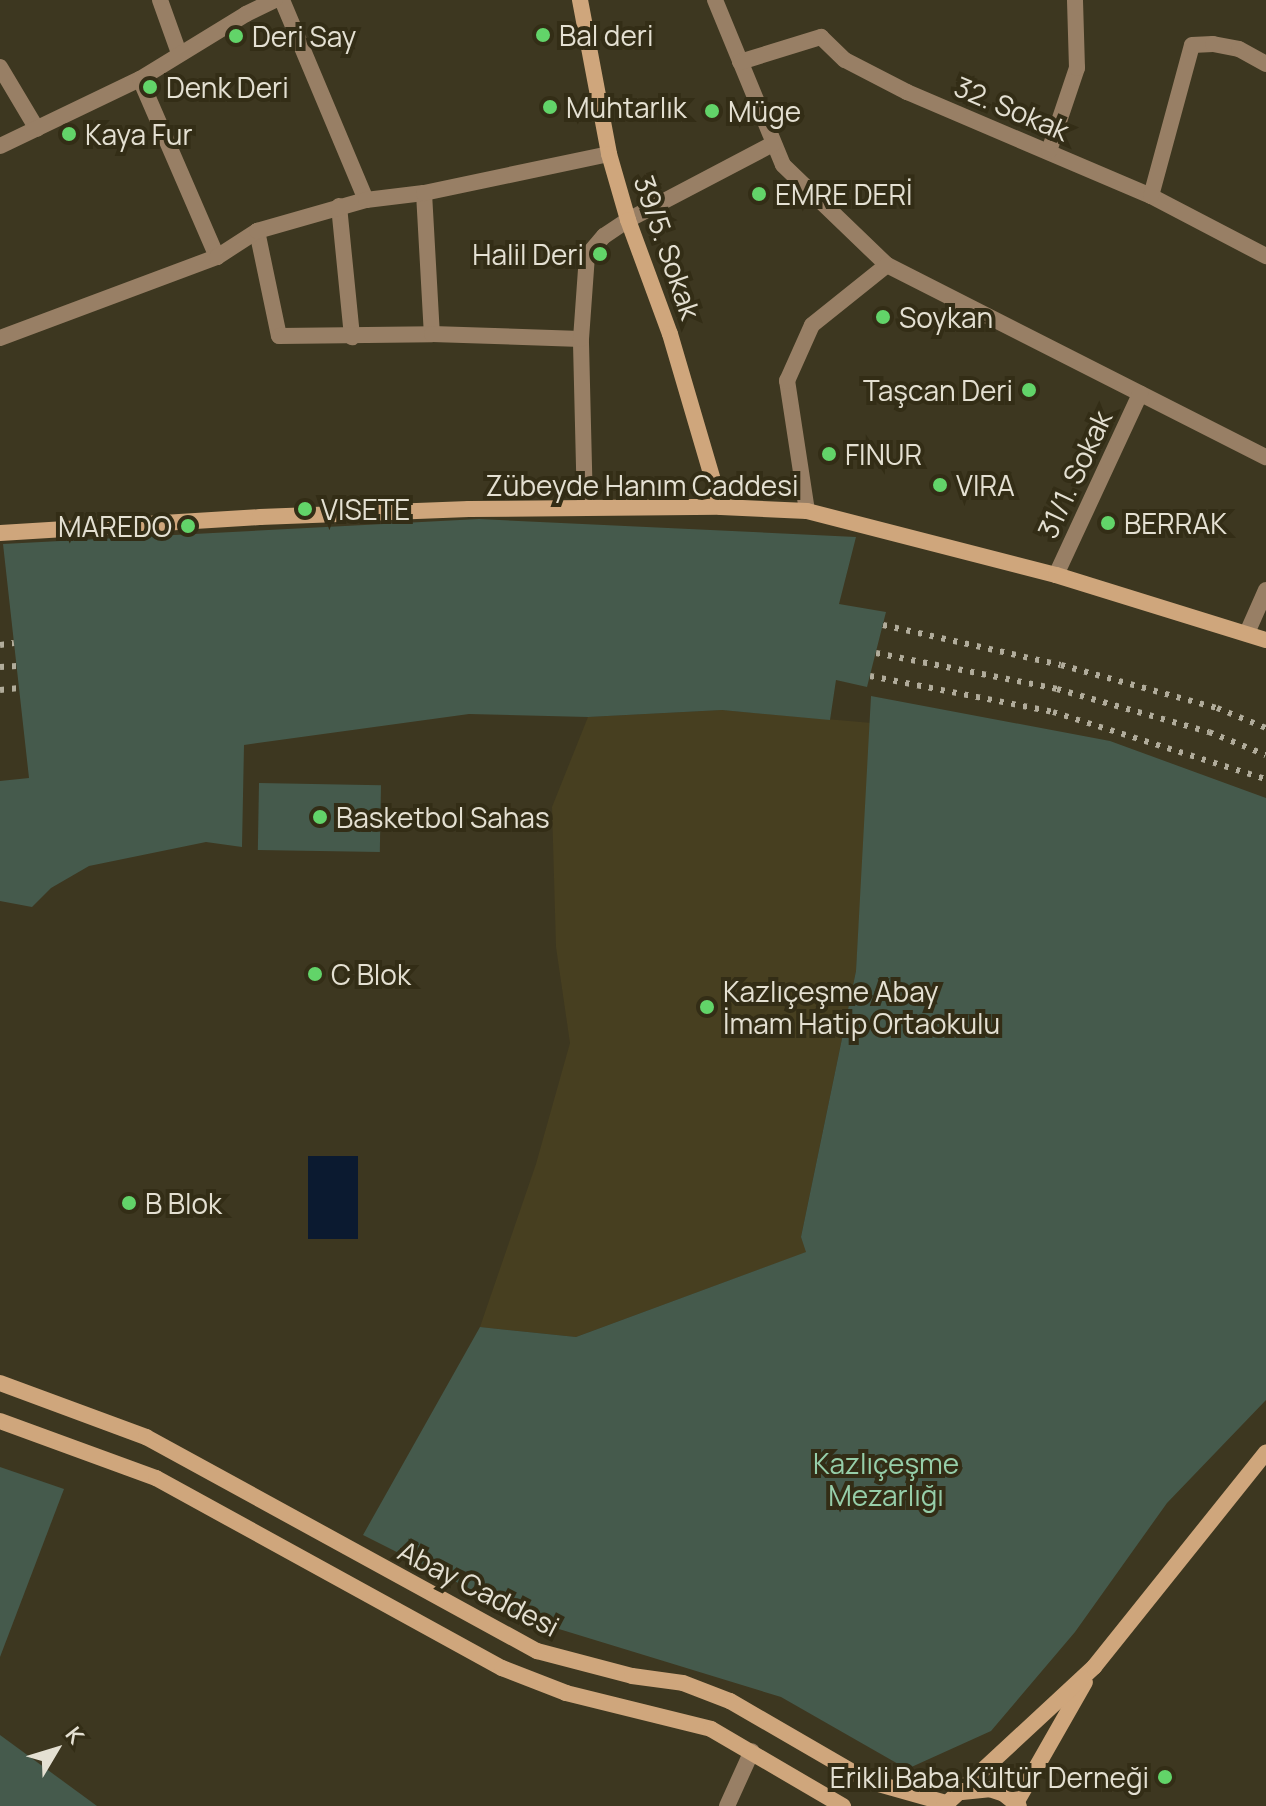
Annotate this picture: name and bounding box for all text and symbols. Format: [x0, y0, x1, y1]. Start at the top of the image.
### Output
place label: Bal deri [559, 18, 653, 52]
place label: Deri Say [252, 19, 356, 53]
marker: Bal deri [534, 26, 552, 44]
marker: Deri Say [227, 27, 245, 45]
street label: 32. Sokak [950, 69, 1074, 147]
place label: Denk Deri [166, 70, 289, 104]
marker: Denk Deri [141, 78, 159, 96]
place label: Muhtarlık [566, 90, 687, 124]
place label: Müge [728, 94, 801, 128]
marker: Muhtarlık [541, 98, 559, 116]
marker: Müge [703, 102, 721, 120]
place label: Kaya Fur [85, 117, 193, 151]
marker: Kaya Fur [60, 125, 78, 143]
street label: 39/5. Sokak [628, 171, 708, 323]
place label: EMRE DERİ [775, 177, 913, 211]
marker: EMRE DERİ [750, 185, 768, 203]
place label: Halil Deri [472, 237, 584, 271]
marker: Halil Deri [591, 245, 609, 263]
place label: Soykan [899, 300, 993, 334]
marker: Soykan [874, 308, 892, 326]
place label: Taşcan Deri [863, 373, 1013, 407]
marker: Taşcan Deri [1020, 381, 1038, 399]
street label: 31/1. Sokak [1030, 405, 1118, 543]
place label: FINUR [845, 437, 922, 471]
marker: FINUR [820, 445, 838, 463]
street label: Zübeyde Hanım Caddesi [486, 468, 798, 502]
place label: VIRA [956, 468, 1015, 502]
marker: VIRA [931, 476, 949, 494]
place label: VISETE [321, 492, 410, 526]
marker: VISETE [296, 500, 314, 518]
place label: BERRAK [1124, 506, 1227, 540]
place label: MAREDO [58, 509, 172, 543]
marker: BERRAK [1099, 514, 1117, 532]
marker: MAREDO [179, 517, 197, 535]
place label: Basketbol Sahas [336, 800, 550, 834]
marker: Basketbol Sahas [311, 808, 329, 826]
place label: C Blok [331, 957, 411, 991]
marker: C Blok [306, 965, 324, 983]
place label: Kazlıçeşme Abay İmam Hatip Ortaokulu [723, 974, 1000, 1040]
marker: Kazlıçeşme Abay İmam Hatip Ortaokulu [698, 998, 716, 1016]
place label: B Blok [145, 1186, 222, 1220]
marker: B Blok [120, 1194, 138, 1212]
park label: Kazlıçeşme Mezarlığı [813, 1446, 959, 1512]
street label: Abay Caddesi [393, 1533, 565, 1643]
north arrow [16, 1710, 96, 1790]
text: K [59, 1720, 91, 1750]
place label: Erikli Baba Kültür Derneği [830, 1760, 1149, 1794]
marker: Erikli Baba Kültür Derneği [1156, 1768, 1174, 1786]

